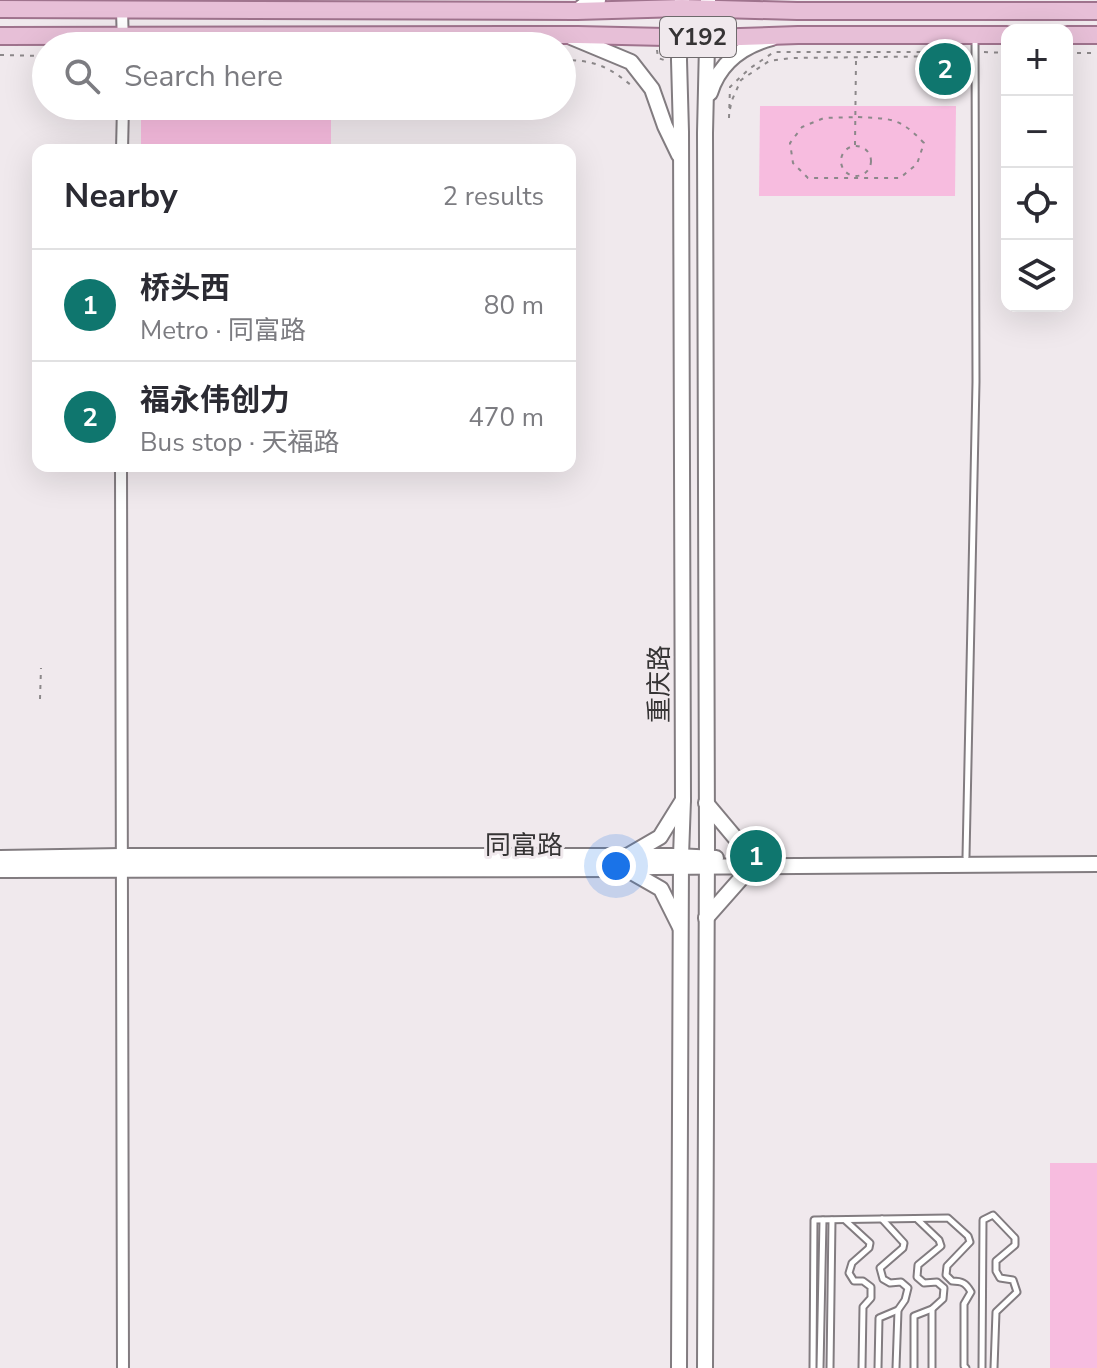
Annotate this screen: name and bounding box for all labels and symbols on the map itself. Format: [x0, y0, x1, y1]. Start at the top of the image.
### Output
road number: Y192 [660, 17, 736, 57]
pin: 2 [919, 39, 971, 99]
street label: 重庆路 [642, 645, 677, 723]
pin: 1 [730, 826, 782, 886]
street label: 同富路 [485, 828, 563, 863]
your location [596, 846, 636, 886]

